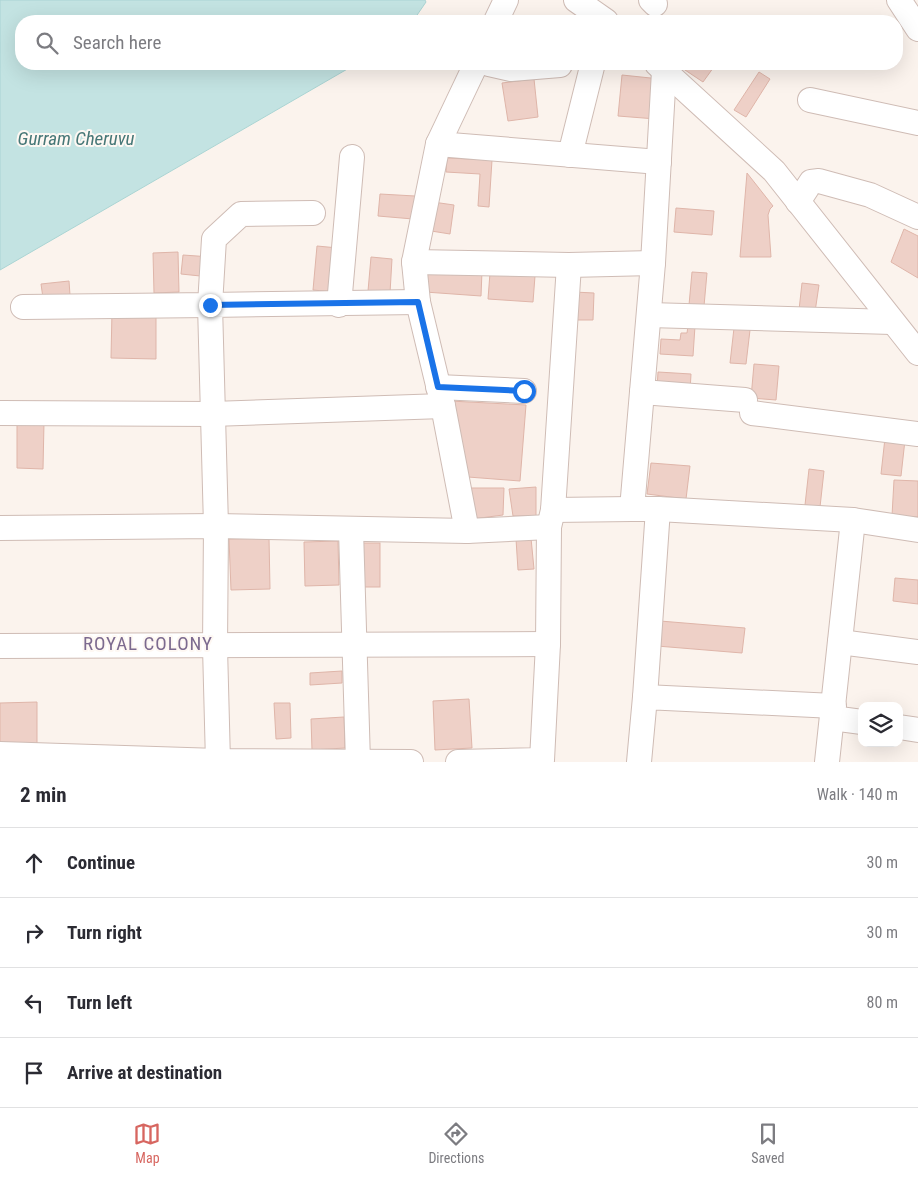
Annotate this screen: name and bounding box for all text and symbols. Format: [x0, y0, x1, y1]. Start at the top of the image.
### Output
search box [15, 15, 903, 70]
icon: search [33, 29, 61, 57]
text: Search here [73, 31, 161, 54]
water label: Gurram Cheruvu [18, 127, 135, 150]
route end [199, 294, 222, 317]
route start [513, 380, 536, 403]
district label: ROYAL COLONY [83, 632, 213, 655]
map controls [858, 702, 903, 747]
button: layers [858, 702, 903, 747]
text: 2 min [20, 783, 67, 807]
text: Walk · 140 m [817, 785, 898, 804]
icon: ahead [20, 849, 48, 877]
text: Continue [67, 851, 135, 874]
text: 30 m [866, 853, 898, 872]
icon: right [20, 919, 48, 947]
text: Turn right [67, 921, 142, 944]
text: 30 m [866, 923, 898, 942]
icon: left [20, 989, 48, 1017]
text: Turn left [67, 991, 132, 1014]
text: 80 m [866, 993, 898, 1012]
icon: arrive [20, 1059, 48, 1087]
text: Arrive at destination [67, 1061, 222, 1084]
tab: Map [133, 1120, 161, 1166]
tab: Directions [428, 1120, 484, 1166]
tab: Saved [751, 1120, 785, 1166]

